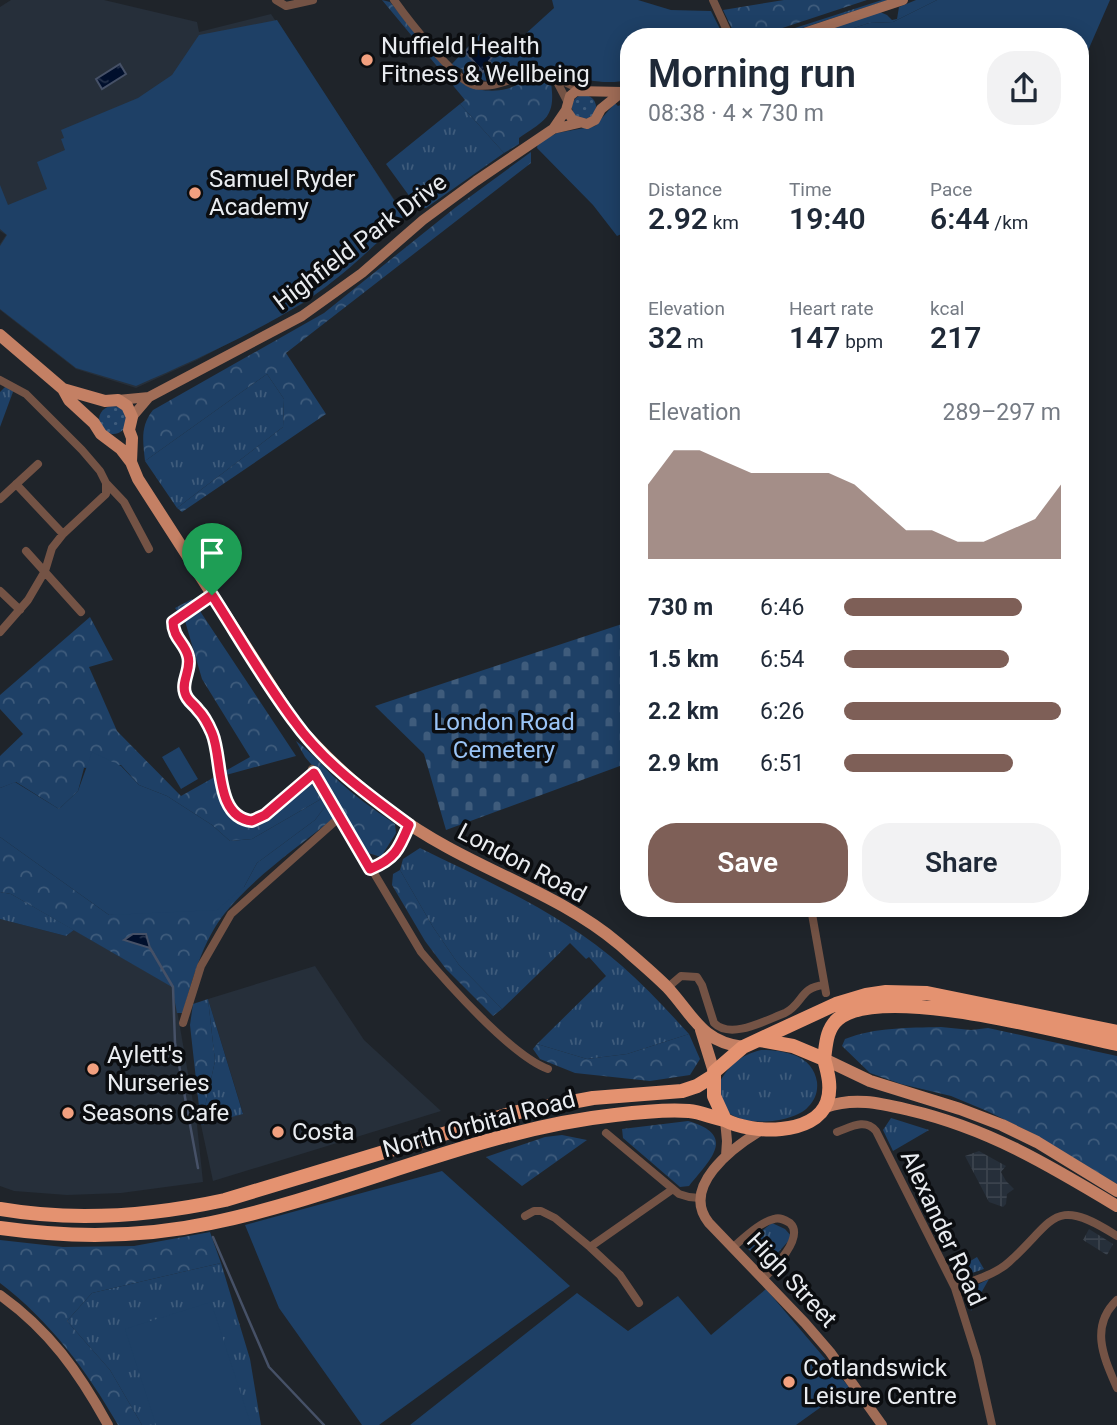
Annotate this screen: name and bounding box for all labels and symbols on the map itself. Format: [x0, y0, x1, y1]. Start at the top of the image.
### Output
place label: Nuffield Health Fitness & Wellbeing [381, 32, 590, 88]
marker: Nuffield Health Fitness & Wellbeing [359, 52, 375, 68]
place label: Samuel Ryder Academy [209, 165, 355, 221]
street label: Highfield Park Drive [268, 168, 452, 316]
marker: Samuel Ryder Academy [187, 185, 203, 201]
pin [182, 523, 242, 595]
park label: London Road Cemetery [433, 708, 575, 764]
street label: London Road [453, 817, 591, 909]
place label: Aylett's Nurseries [107, 1041, 210, 1097]
marker: Aylett's Nurseries [85, 1061, 101, 1077]
street label: North Orbital Road [380, 1085, 578, 1163]
place label: Seasons Cafe [82, 1099, 229, 1127]
marker: Seasons Cafe [60, 1105, 76, 1121]
place label: Costa [292, 1118, 355, 1146]
marker: Costa [270, 1124, 286, 1140]
street label: Alexander Road [895, 1146, 991, 1310]
street label: High Street [741, 1227, 843, 1333]
place label: Cotlandswick Leisure Centre [803, 1354, 957, 1410]
marker: Cotlandswick Leisure Centre [781, 1374, 797, 1390]

